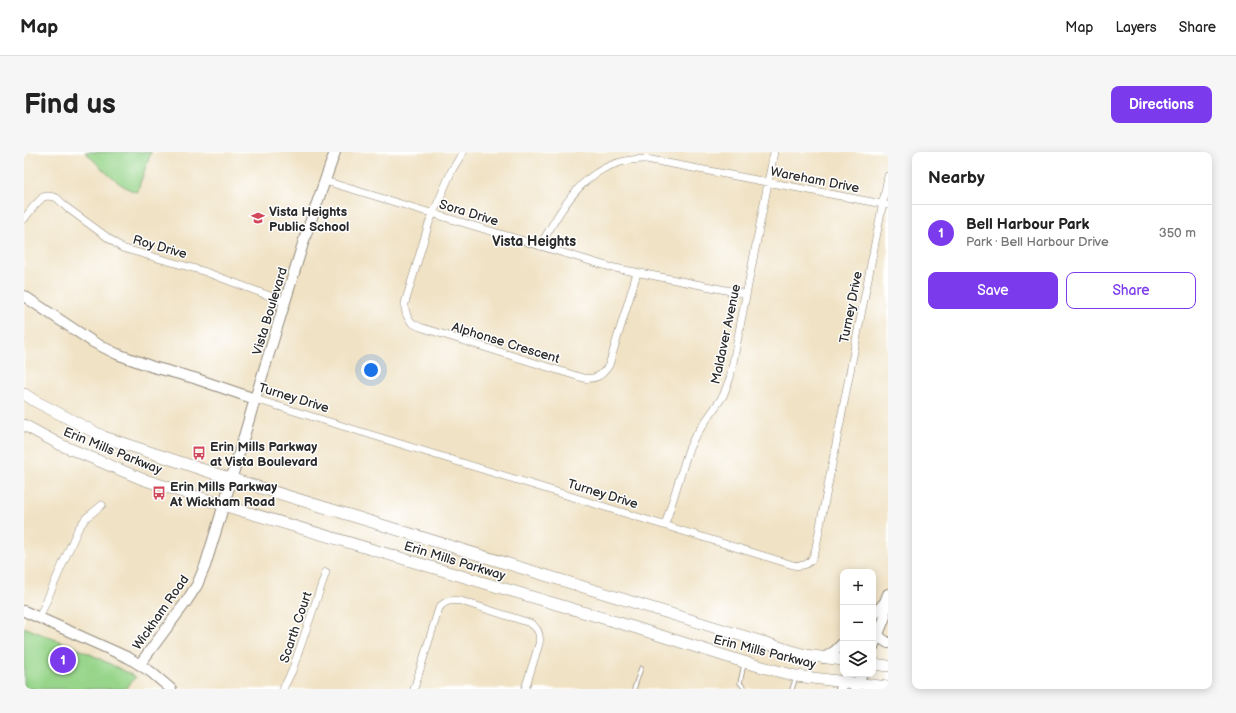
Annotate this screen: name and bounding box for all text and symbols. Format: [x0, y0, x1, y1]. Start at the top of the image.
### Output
text: Map [20, 16, 58, 39]
text: Map [1065, 19, 1093, 36]
text: Layers [1115, 19, 1157, 36]
text: Share [1179, 19, 1216, 36]
button: Directions [1111, 86, 1212, 123]
text: Find us [24, 88, 116, 121]
street label: Wareham Drive [769, 164, 861, 196]
text: Nearby [928, 168, 985, 188]
street label: Sora Drive [437, 196, 501, 230]
place label: Vista Heights Public School [269, 204, 349, 235]
school or university icon: Vista Heights Public School [250, 210, 266, 226]
text: Bell Harbour Park [966, 215, 1089, 234]
text: 1 [938, 225, 944, 241]
text: 350 m [1159, 225, 1196, 241]
street label: Roy Drive [131, 232, 189, 262]
district label: Vista Heights [492, 233, 576, 250]
text: Park · Bell Harbour Drive [966, 234, 1109, 250]
street label: Vista Boulevard [249, 265, 291, 357]
street label: Turney Drive [836, 270, 866, 344]
button: Save [928, 272, 1058, 309]
button: Share [1066, 272, 1196, 309]
street label: Maldaver Avenue [708, 282, 744, 386]
street label: Alphonse Crescent [450, 319, 561, 367]
your location [361, 360, 381, 380]
street label: Turney Drive [257, 380, 331, 416]
street label: Erin Mills Parkway [61, 424, 164, 478]
place label: Erin Mills Parkway at Vista Boulevard [210, 439, 318, 470]
bus stop icon: Erin Mills Parkway at Vista Boulevard [191, 445, 207, 461]
street label: Turney Drive [566, 476, 640, 512]
place label: Erin Mills Parkway At Wickham Road [169, 479, 277, 510]
bus stop icon: Erin Mills Parkway At Wickham Road [151, 485, 167, 501]
street label: Erin Mills Parkway [402, 538, 507, 584]
map controls [840, 569, 876, 677]
button: + [840, 569, 876, 605]
street label: Wickham Road [129, 572, 193, 653]
street label: Scarth Court [276, 590, 316, 665]
button: − [840, 605, 876, 641]
street label: Erin Mills Parkway [712, 631, 818, 672]
button: layers [840, 641, 876, 677]
pin: 1 [50, 645, 76, 675]

